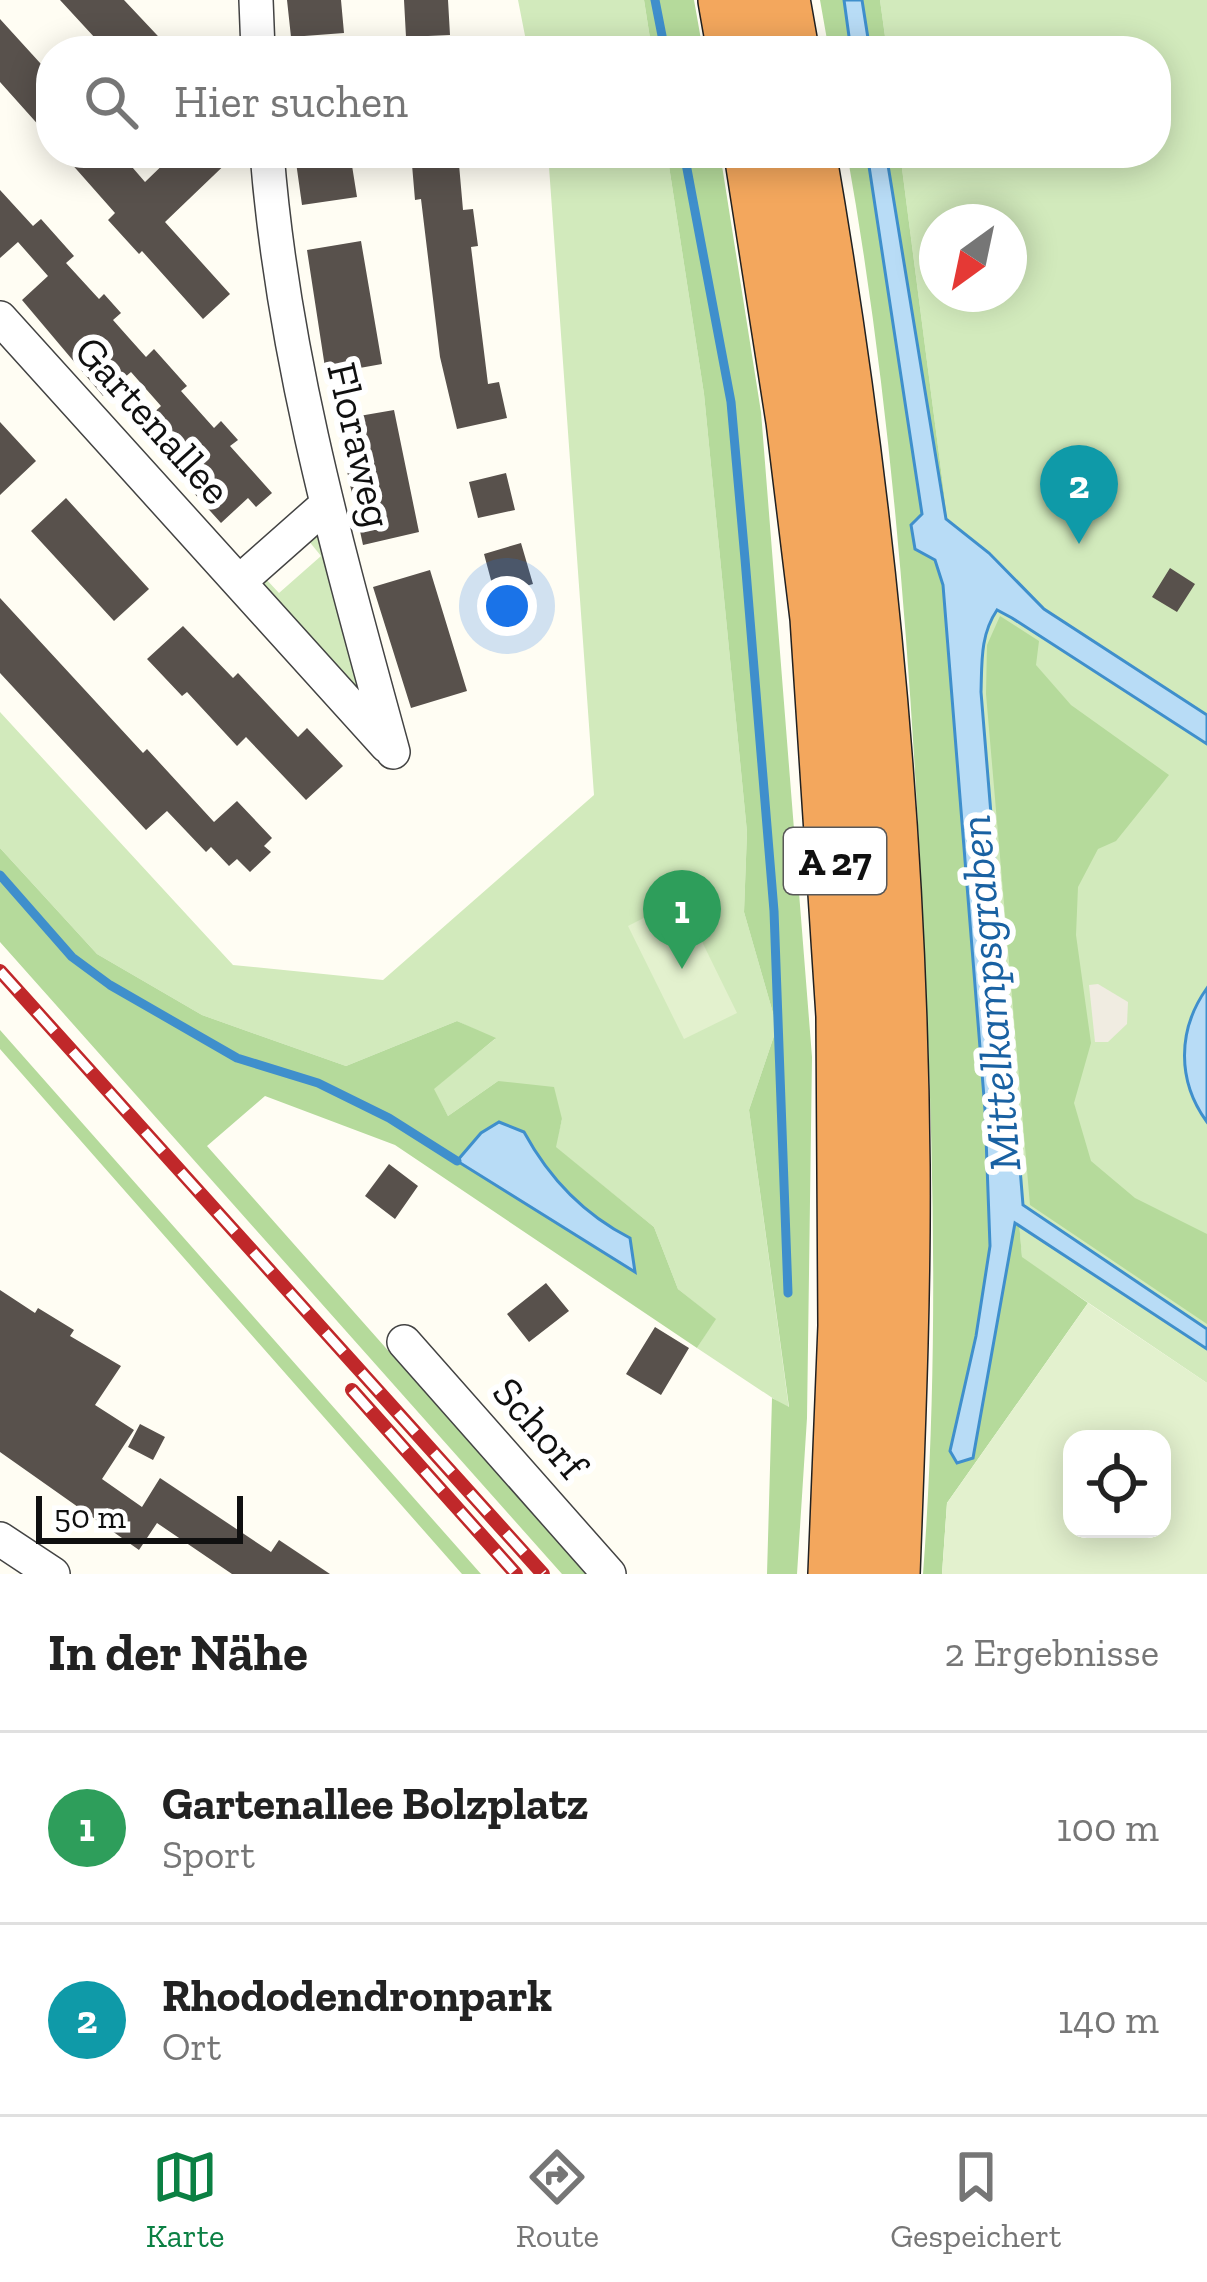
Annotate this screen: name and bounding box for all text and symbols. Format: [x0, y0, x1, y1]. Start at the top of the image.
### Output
search box [36, 36, 1171, 168]
icon: search [78, 69, 144, 135]
text: Hier suchen [174, 75, 408, 129]
north arrow [919, 204, 1027, 312]
street label: Gartenallee [64, 325, 242, 515]
street label: Floraweg [316, 358, 404, 532]
pin: 2 [1040, 445, 1118, 544]
your location [477, 576, 537, 636]
water label: Mittelkampsgraben [948, 813, 1032, 1173]
road number: A 27 [784, 828, 886, 894]
pin: 1 [643, 870, 721, 969]
street label: Schorf [482, 1367, 600, 1491]
map controls [1063, 1430, 1171, 1538]
button: locate [1063, 1430, 1171, 1538]
scale bar [36, 1490, 243, 1543]
text: 50 m [54, 1497, 126, 1536]
text: In der Nähe [48, 1622, 308, 1683]
text: 2 Ergebnisse [944, 1629, 1159, 1676]
text: Gartenallee Bolzplatz [162, 1777, 588, 1831]
text: 1 [79, 1804, 95, 1851]
text: 100 m [1057, 1804, 1159, 1851]
text: Sport [162, 1831, 255, 1878]
text: Rhododendronpark [162, 1969, 552, 2023]
text: 2 [77, 1996, 97, 2043]
text: 140 m [1058, 1996, 1159, 2043]
text: Ort [162, 2023, 221, 2070]
tab: Karte [146, 2144, 224, 2255]
tab: Route [516, 2144, 599, 2255]
tab: Gespeichert [890, 2144, 1061, 2255]

